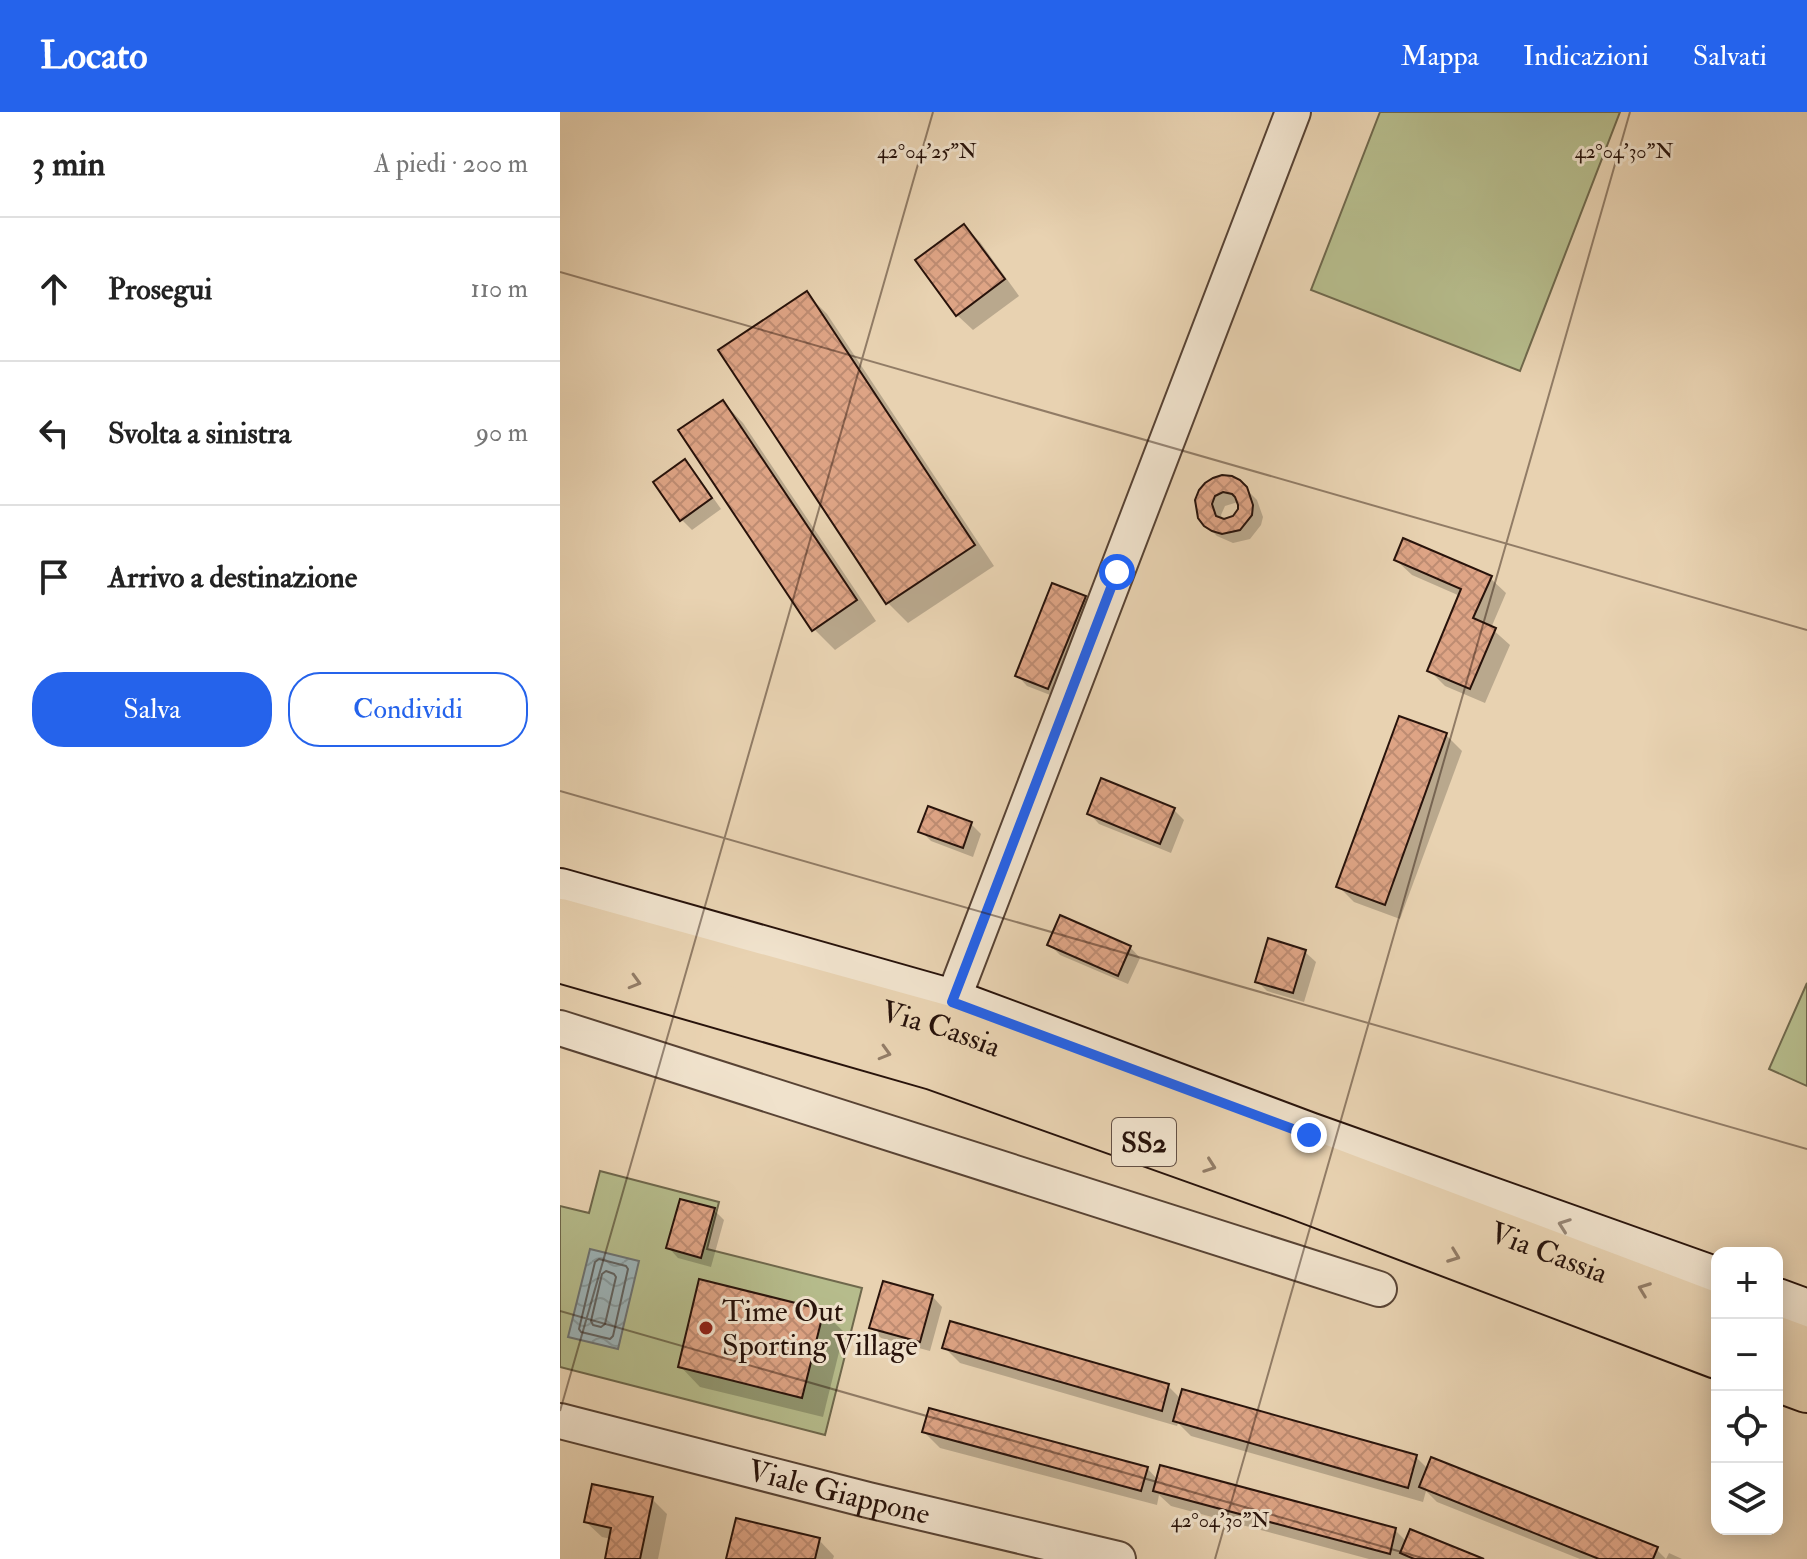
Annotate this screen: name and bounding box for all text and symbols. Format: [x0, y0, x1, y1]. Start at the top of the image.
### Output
text: Locato [40, 32, 147, 80]
text: Mappa [1401, 39, 1479, 74]
text: Indicazioni [1523, 39, 1649, 74]
text: Salvati [1693, 39, 1767, 74]
text: 42°04'25"N [877, 139, 977, 164]
text: 42°04'30"N [1575, 139, 1673, 164]
text: 3 min [32, 143, 105, 186]
text: A piedi · 200 m [374, 148, 528, 180]
icon: ahead [32, 267, 76, 311]
text: Prosegui [108, 271, 212, 308]
text: 110 m [471, 273, 528, 305]
icon: left [32, 411, 76, 455]
text: Svolta a sinistra [108, 415, 291, 452]
text: 90 m [476, 417, 528, 449]
route start [1099, 554, 1135, 590]
icon: arrive [32, 555, 76, 599]
text: Arrivo a destinazione [108, 559, 357, 596]
button: Salva [32, 672, 272, 747]
button: Condividi [288, 672, 528, 747]
one-way arrow [628, 973, 641, 989]
street label: Via Cassia [877, 993, 1006, 1066]
one-way arrow [878, 1044, 892, 1060]
route end [1291, 1117, 1327, 1153]
road number: SS2 [1112, 1118, 1176, 1166]
one-way arrow [1202, 1156, 1216, 1172]
street label: Via Cassia [1485, 1214, 1613, 1292]
one-way arrow [1558, 1219, 1572, 1235]
one-way arrow [1446, 1246, 1460, 1263]
map controls [1711, 1247, 1783, 1535]
button: + [1711, 1247, 1783, 1319]
one-way arrow [1638, 1282, 1652, 1299]
place label: Time Out Sporting Village [722, 1293, 918, 1364]
marker: Time Out Sporting Village [697, 1319, 715, 1337]
button: − [1711, 1319, 1783, 1391]
button: locate [1711, 1391, 1783, 1463]
street label: Viale Giappone [744, 1452, 934, 1533]
button: layers [1711, 1463, 1783, 1535]
text: 42°04'30"N [1171, 1508, 1269, 1533]

